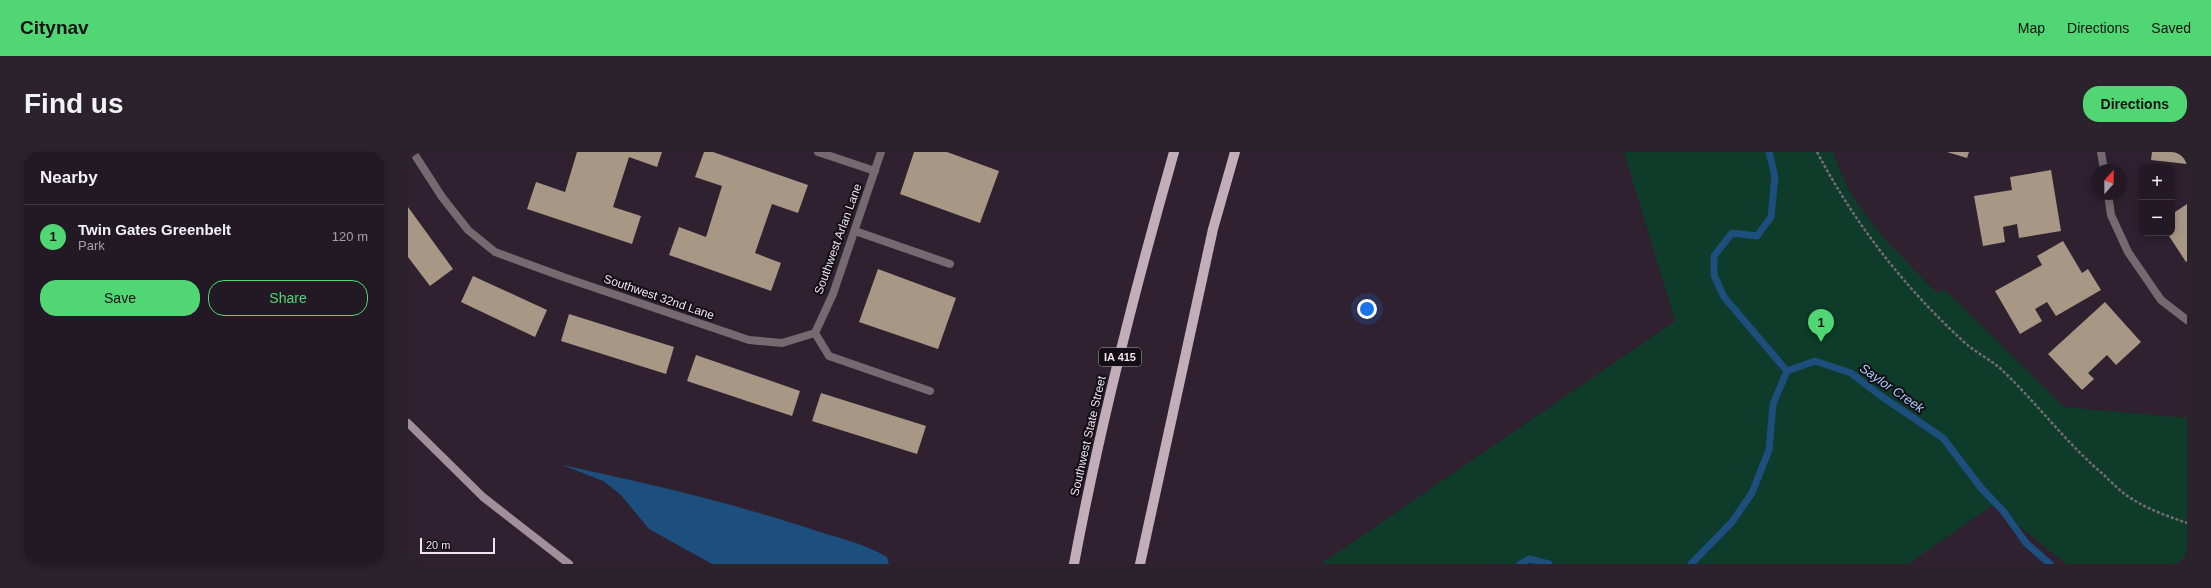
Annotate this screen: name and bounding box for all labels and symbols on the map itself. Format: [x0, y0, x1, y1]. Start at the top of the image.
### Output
north arrow [2091, 164, 2127, 200]
street label: Southwest Arlan Lane [811, 181, 865, 296]
street label: Southwest 32nd Lane [602, 271, 716, 323]
your location [1357, 299, 1377, 319]
pin: 1 [1808, 309, 1834, 342]
road number: IA 415 [1099, 348, 1141, 366]
water label: Saylor Creek [1857, 360, 1928, 417]
street label: Southwest State Street [1067, 374, 1109, 497]
scale bar [420, 536, 495, 555]

